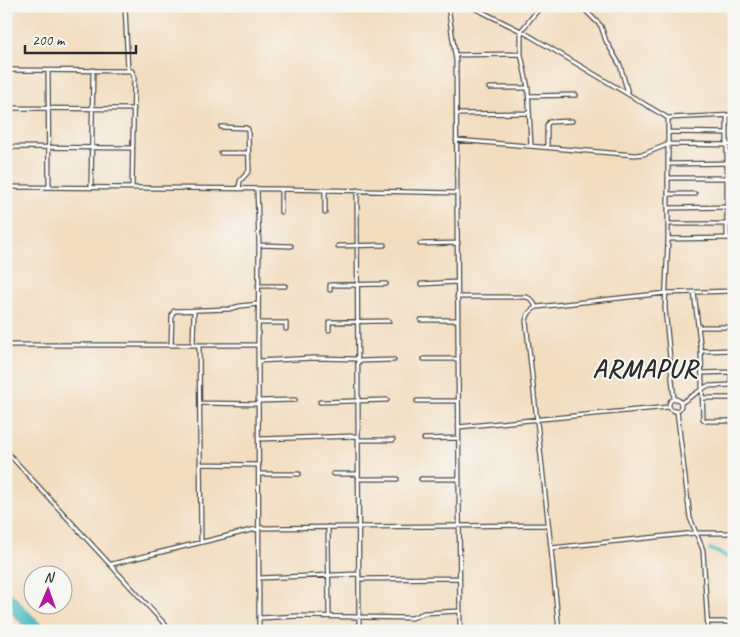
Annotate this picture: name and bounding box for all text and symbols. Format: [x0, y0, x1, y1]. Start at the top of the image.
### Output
scale bar [25, 22, 136, 54]
text: 200 m [32, 31, 66, 50]
district label: ARMAPUR [593, 352, 700, 385]
north arrow [22, 564, 72, 614]
text: N [44, 569, 55, 586]

